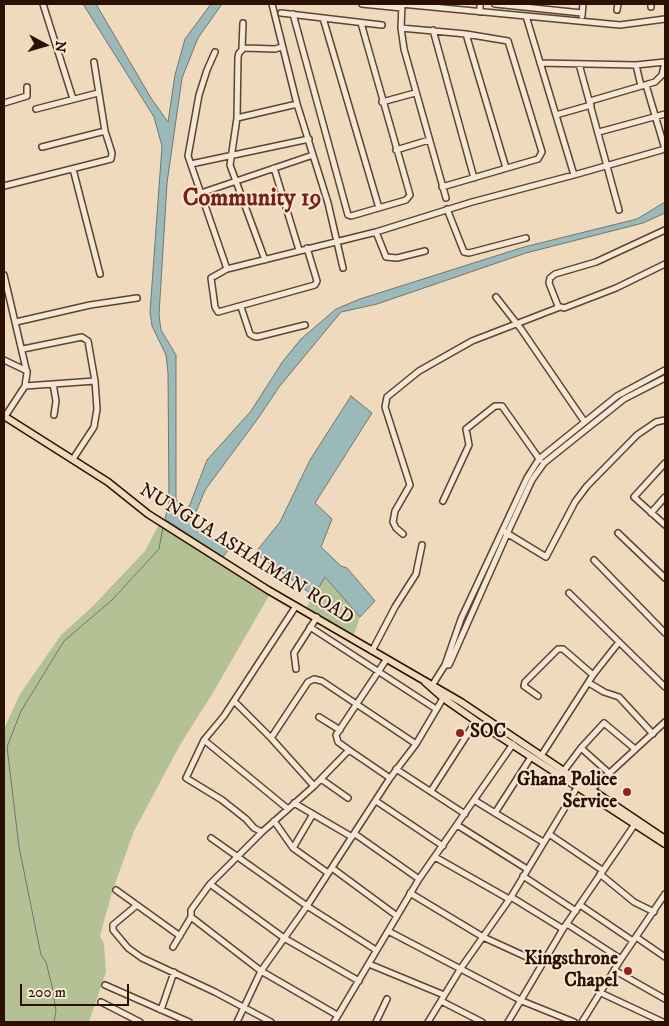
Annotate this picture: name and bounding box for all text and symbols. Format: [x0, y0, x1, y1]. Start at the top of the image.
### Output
north arrow [20, 20, 70, 70]
text: N [50, 40, 69, 53]
district label: Community 19 [183, 186, 321, 214]
street label: NUNGUA ASHAIMAN ROAD [135, 479, 357, 631]
place label: SOC [470, 722, 506, 744]
marker: SOC [454, 727, 466, 739]
place label: Ghana Police Service [517, 770, 617, 814]
marker: Ghana Police Service [621, 786, 633, 798]
place label: Kingsthrone Chapel [524, 949, 618, 993]
marker: Kingsthrone Chapel [622, 965, 634, 977]
scale bar [22, 974, 131, 1006]
text: 200 m [28, 983, 66, 1002]

